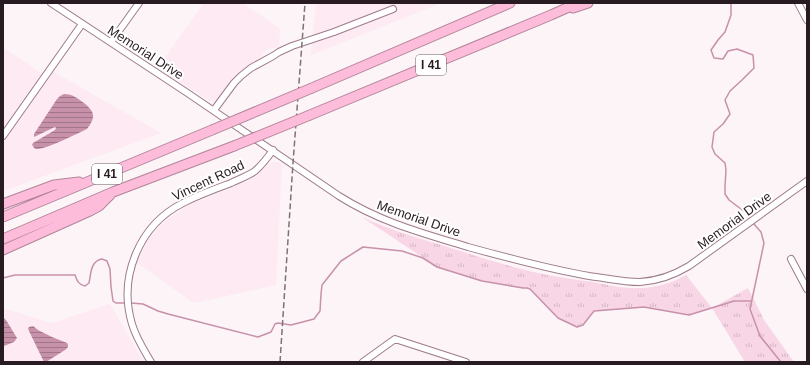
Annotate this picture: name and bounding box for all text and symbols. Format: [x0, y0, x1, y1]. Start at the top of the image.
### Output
street label: Memorial Drive [105, 22, 186, 83]
road number: I 41 [416, 55, 446, 75]
street label: Vincent Road [170, 157, 247, 204]
road number: I 41 [92, 164, 122, 184]
street label: Memorial Drive [695, 189, 774, 252]
street label: Memorial Drive [375, 197, 463, 240]

